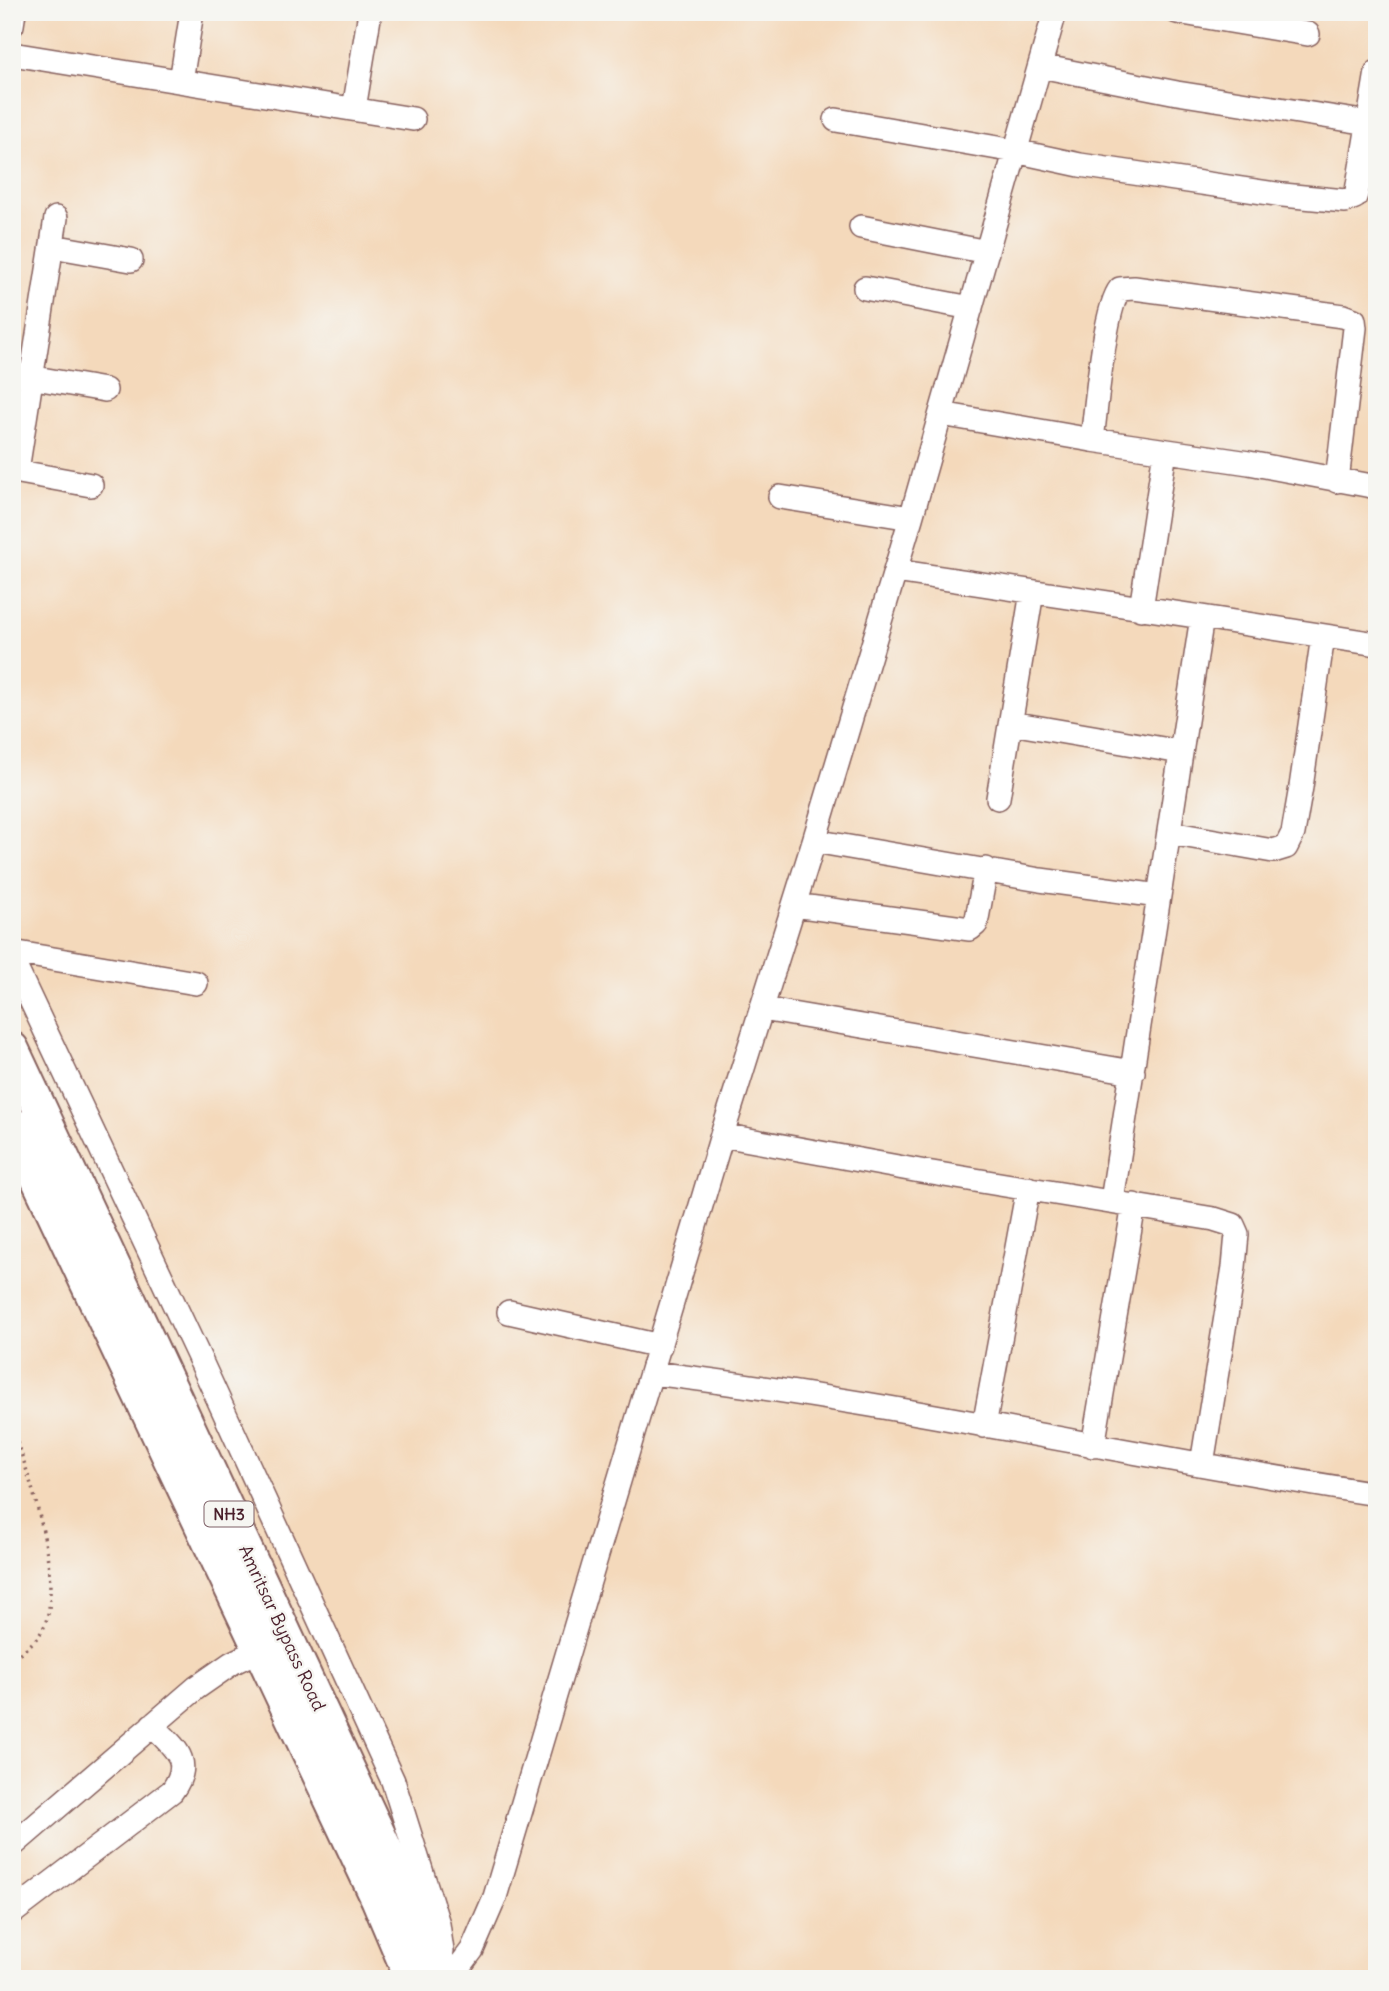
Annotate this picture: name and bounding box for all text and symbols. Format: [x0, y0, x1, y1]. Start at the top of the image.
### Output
road number: NH3 [204, 1502, 254, 1526]
street label: Amritsar Bypass Road [234, 1541, 331, 1715]

